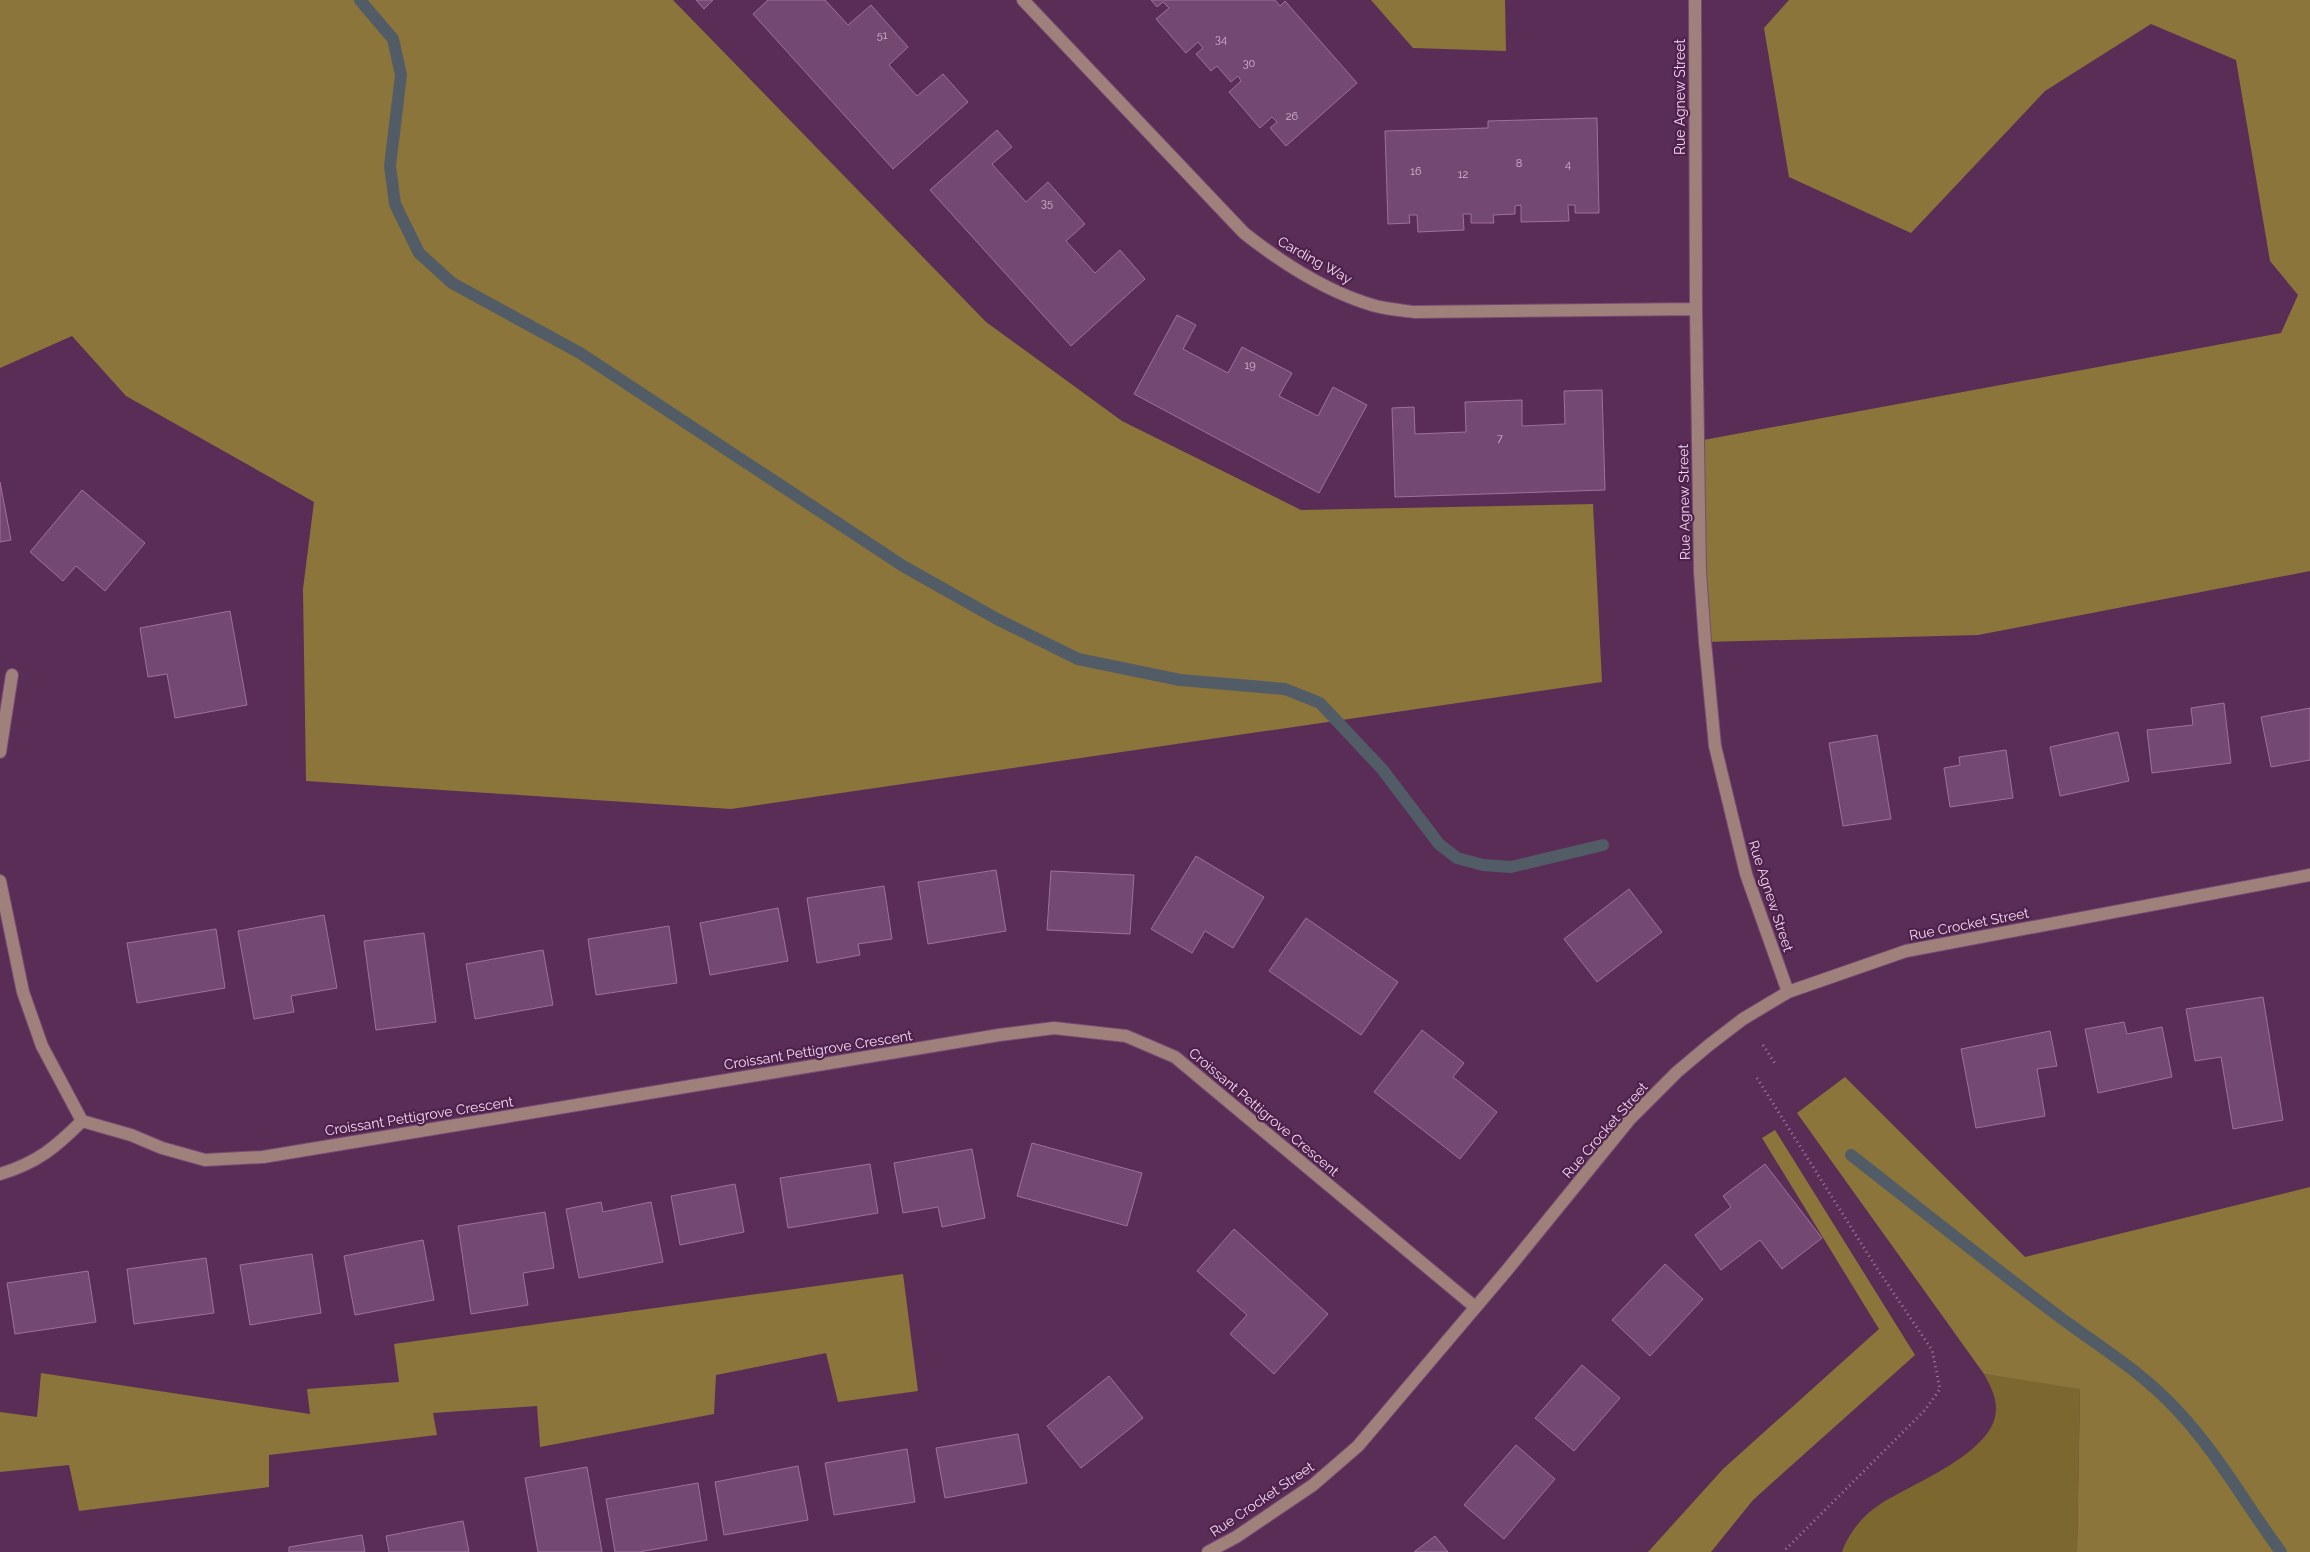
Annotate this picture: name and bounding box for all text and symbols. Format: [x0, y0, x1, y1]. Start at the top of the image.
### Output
house number: 51 [877, 29, 888, 42]
house number: 34 [1215, 33, 1227, 46]
street label: Rue Agnew Street [1672, 39, 1688, 155]
house number: 30 [1243, 57, 1256, 70]
house number: 26 [1286, 110, 1299, 123]
house number: 8 [1516, 157, 1522, 170]
house number: 4 [1565, 158, 1571, 171]
house number: 16 [1410, 165, 1422, 178]
house number: 12 [1458, 168, 1468, 181]
house number: 35 [1041, 197, 1053, 210]
street label: Carding Way [1275, 233, 1355, 287]
house number: 19 [1244, 359, 1256, 372]
house number: 7 [1497, 432, 1503, 445]
street label: Rue Agnew Street [1675, 443, 1693, 560]
street label: Rue Agnew Street [1745, 838, 1797, 954]
street label: Rue Crocket Street [1908, 904, 2031, 943]
street label: Croissant Pettigrove Crescent [723, 1027, 914, 1073]
street label: Croissant Pettigrove Crescent [1186, 1045, 1342, 1180]
street label: Rue Crocket Street [1559, 1079, 1651, 1181]
street label: Croissant Pettigrove Crescent [324, 1093, 515, 1139]
street label: Rue Crocket Street [1207, 1458, 1317, 1540]

